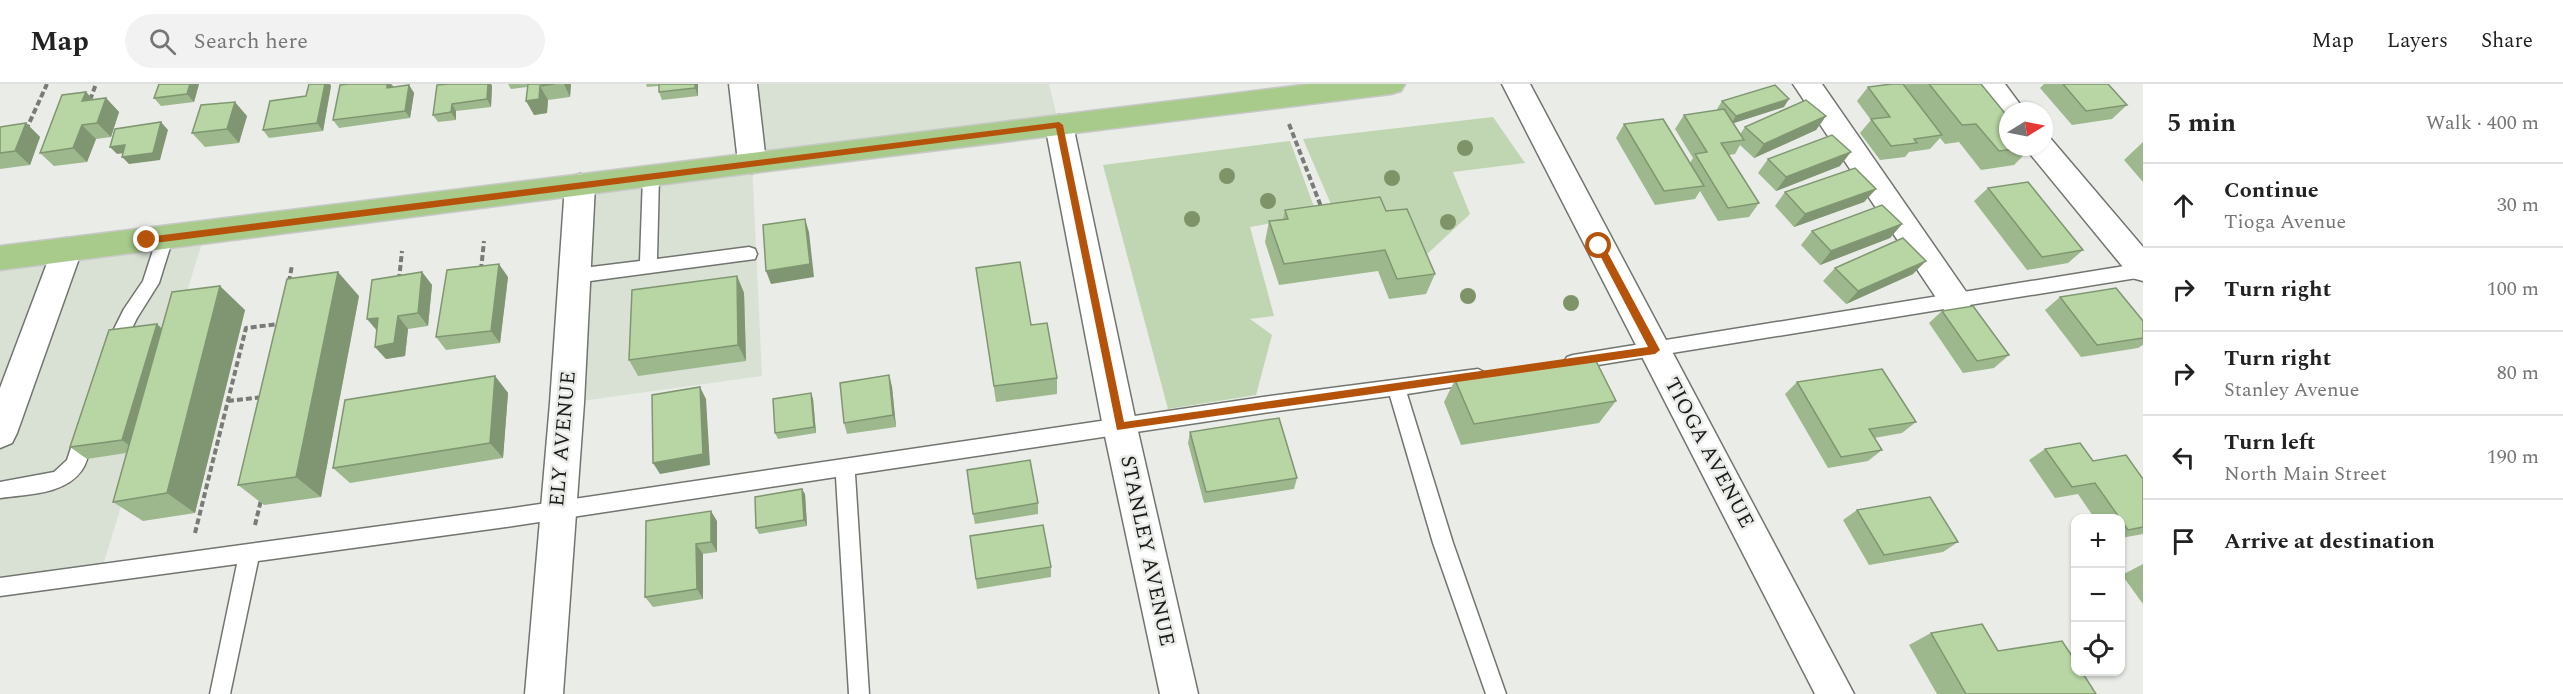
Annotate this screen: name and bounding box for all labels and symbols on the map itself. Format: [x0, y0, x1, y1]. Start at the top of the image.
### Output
north arrow [1999, 102, 2053, 156]
route end [133, 226, 159, 252]
route start [1585, 232, 1611, 258]
street label: ELY AVENUE [541, 370, 585, 508]
street label: TIOGA AVENUE [1656, 372, 1762, 534]
street label: STANLEY AVENUE [1111, 453, 1183, 649]

